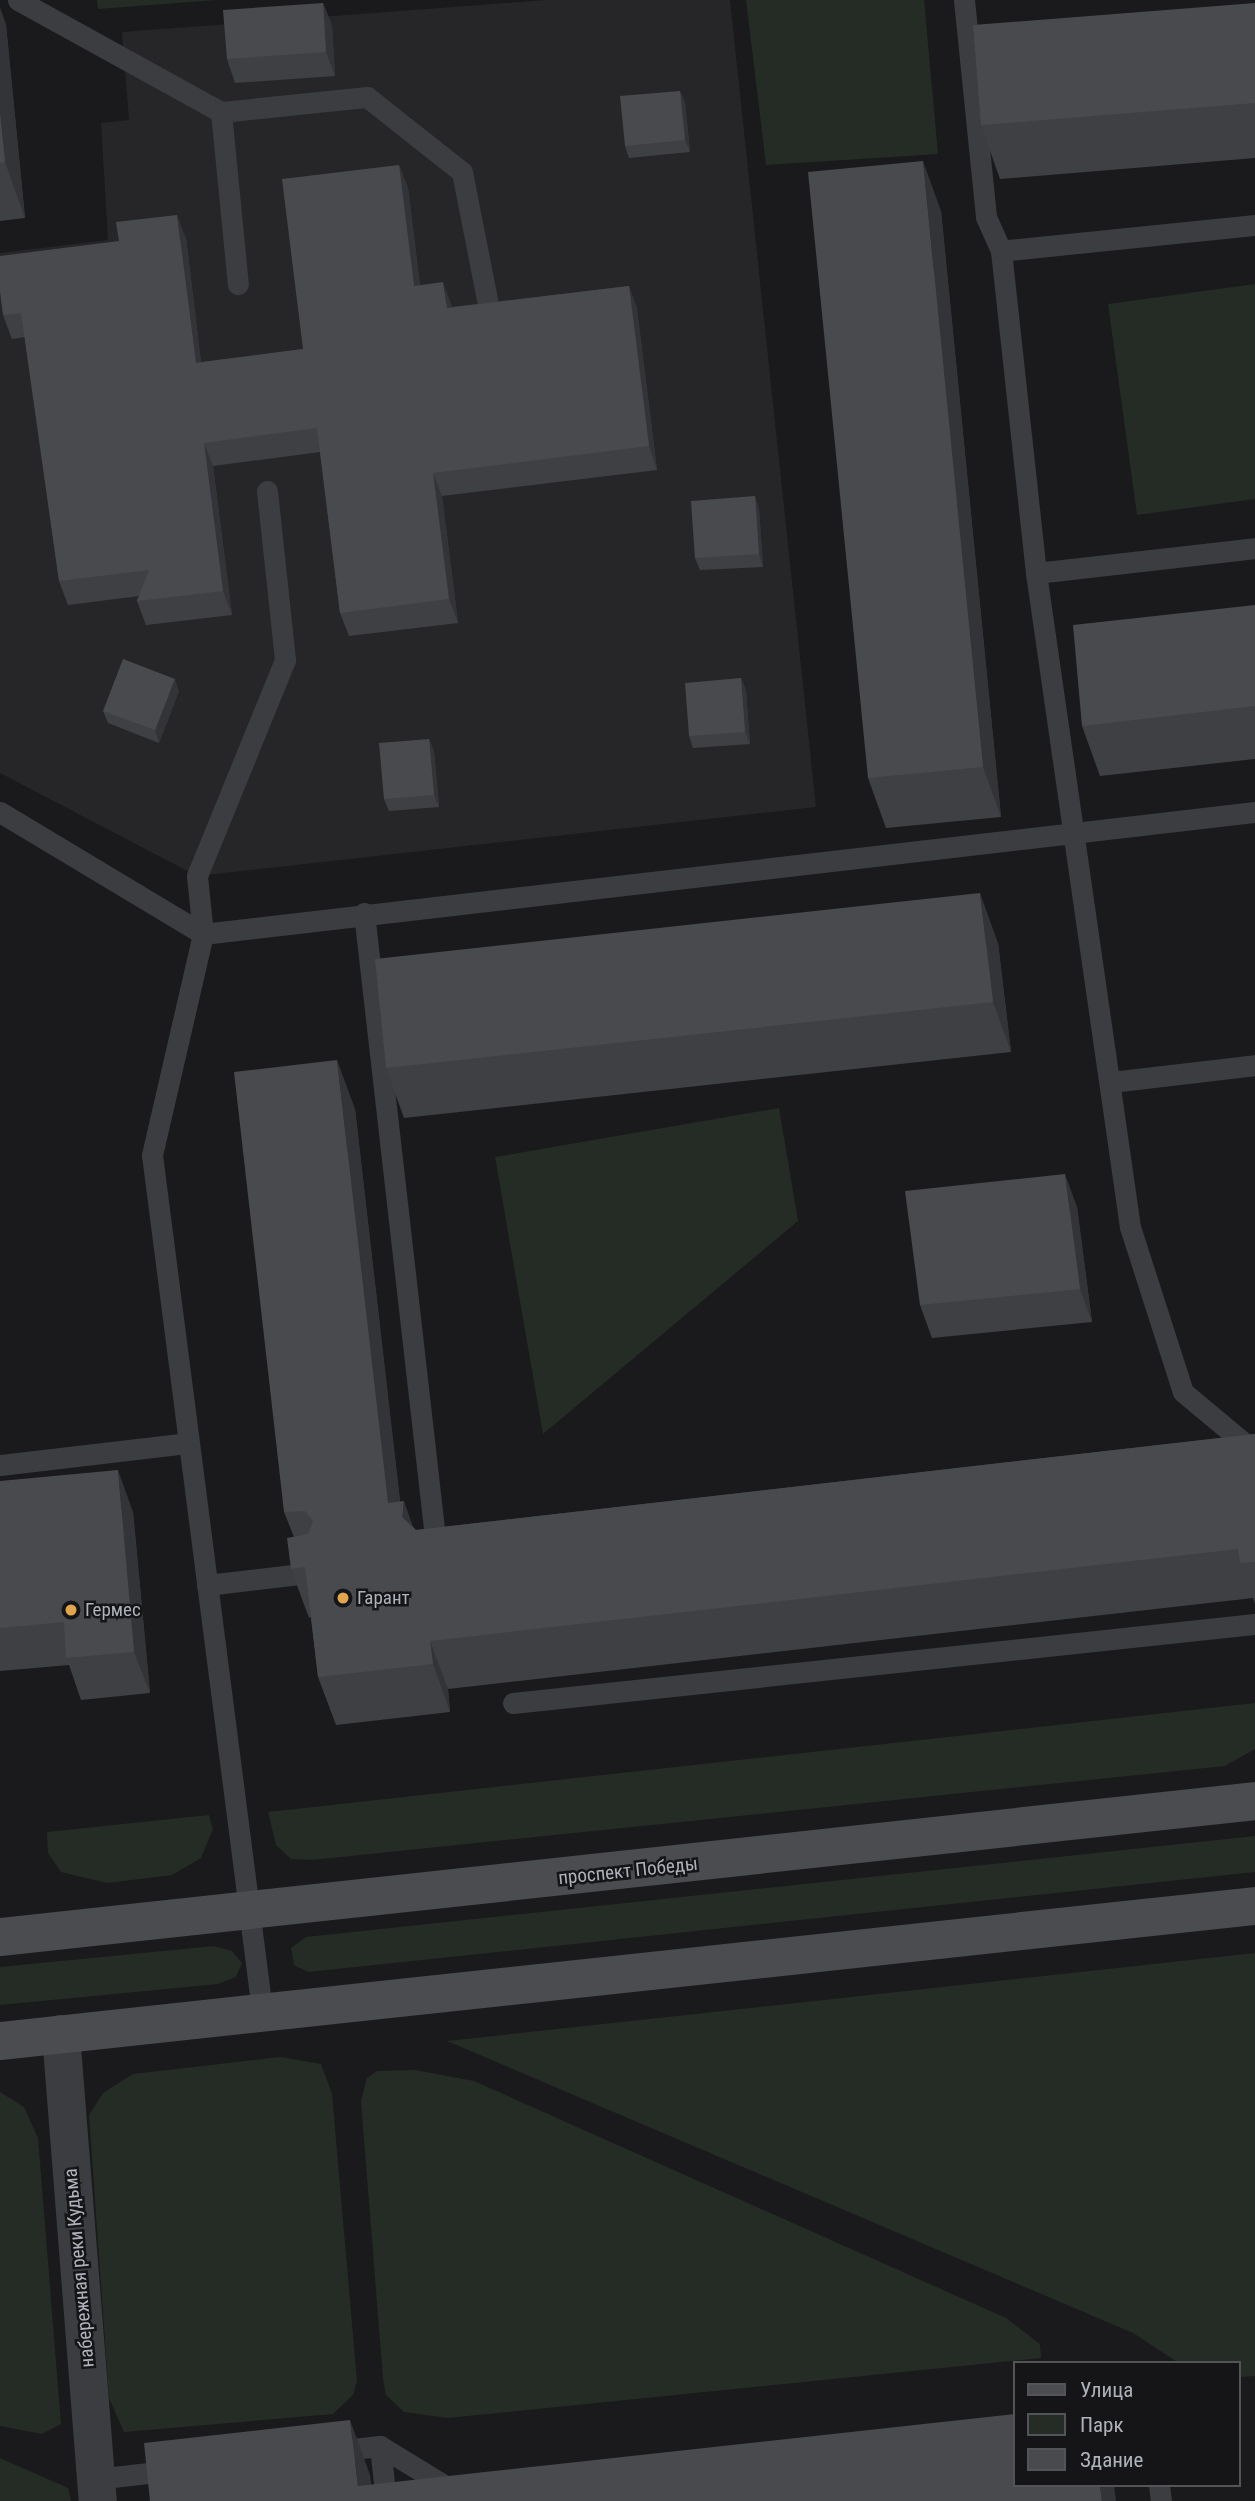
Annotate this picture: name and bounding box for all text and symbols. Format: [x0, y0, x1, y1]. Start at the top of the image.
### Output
place label: Гарант [357, 1587, 410, 1609]
marker: Гарант [335, 1590, 351, 1606]
place label: Гермес [85, 1599, 141, 1621]
marker: Гермес [63, 1602, 79, 1618]
street label: проспект Победы [557, 1852, 699, 1890]
street label: набережная реки Кудьма [59, 2167, 99, 2369]
legend [1014, 2361, 1241, 2487]
text: Улица [1080, 2378, 1133, 2402]
text: Парк [1080, 2413, 1124, 2437]
text: Здание [1080, 2448, 1143, 2472]

